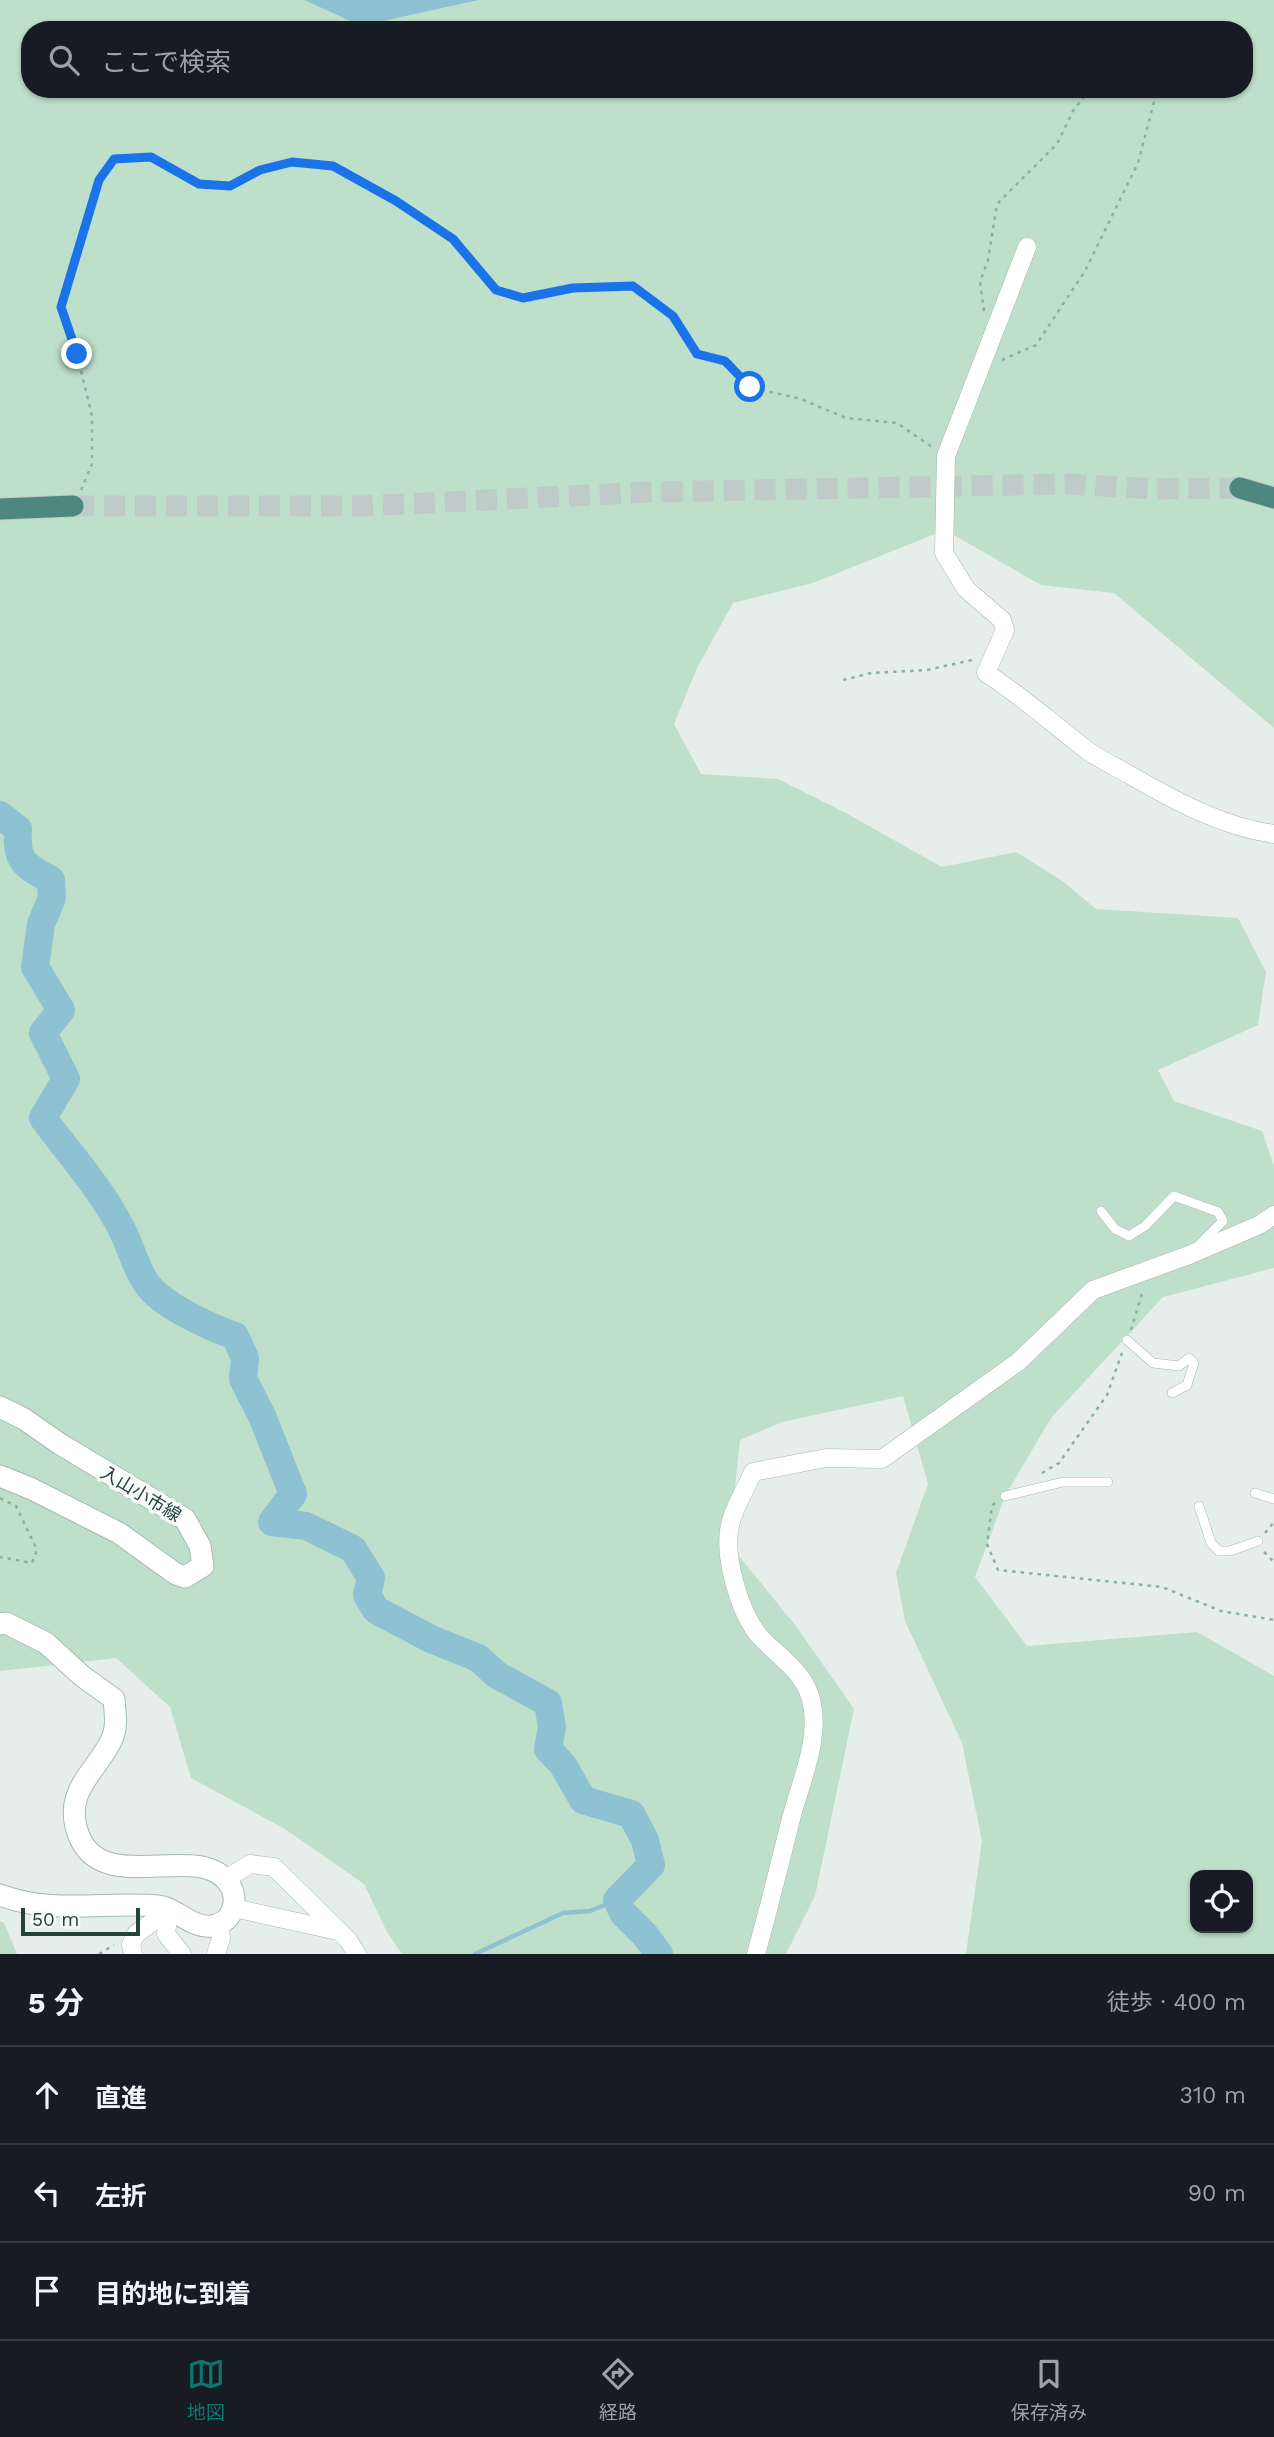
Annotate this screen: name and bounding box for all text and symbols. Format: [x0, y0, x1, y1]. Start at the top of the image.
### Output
search box [21, 21, 1253, 98]
icon: search [45, 41, 83, 79]
text: ここで検索 [101, 47, 231, 77]
route end [61, 338, 92, 369]
route start [734, 371, 765, 402]
street label: 入山小市線 [97, 1461, 185, 1526]
map controls [1190, 1870, 1253, 1933]
button: locate [1190, 1870, 1253, 1933]
scale bar [21, 1905, 140, 1937]
text: 50 m [32, 1908, 79, 1931]
text: 5 分 [28, 1985, 84, 2020]
text: 徒歩 · 400 m [1107, 1989, 1246, 2016]
icon: ahead [28, 2076, 66, 2114]
text: 310 m [1180, 2082, 1246, 2109]
text: 直進 [95, 2083, 147, 2113]
icon: left [28, 2174, 66, 2212]
text: 90 m [1188, 2180, 1246, 2207]
text: 左折 [95, 2181, 147, 2211]
icon: arrive [28, 2272, 66, 2310]
text: 目的地に到着 [95, 2279, 251, 2309]
tab: 地図 [187, 2355, 225, 2424]
tab: 経路 [599, 2355, 637, 2424]
tab: 保存済み [1011, 2355, 1087, 2424]

